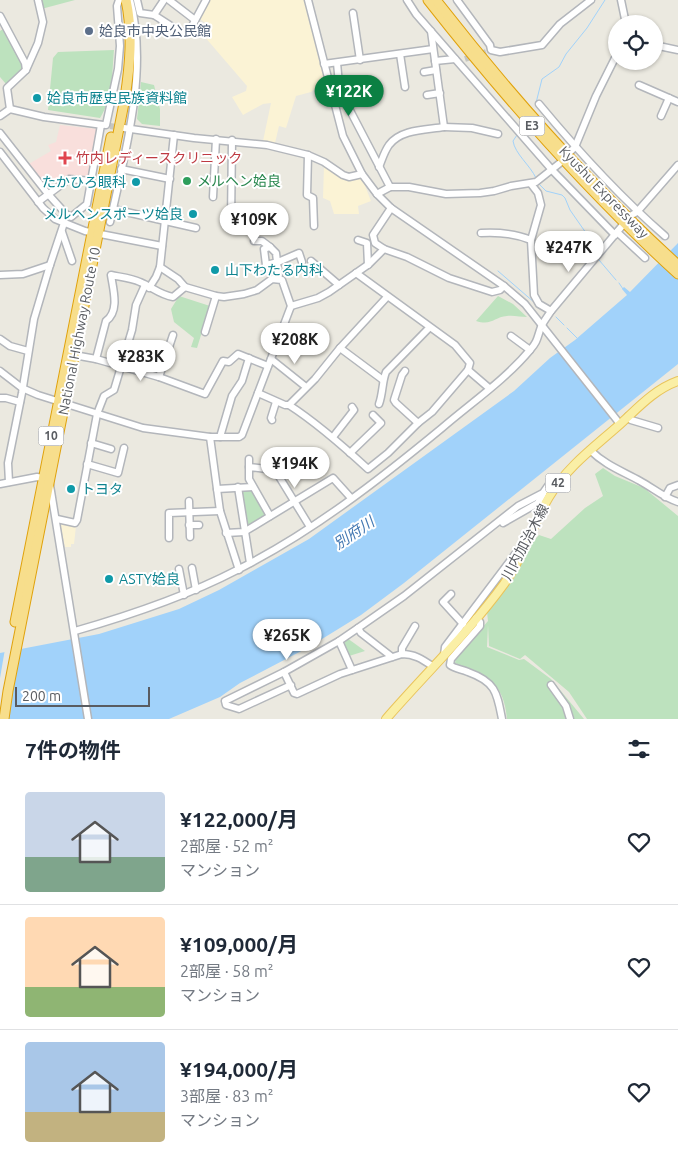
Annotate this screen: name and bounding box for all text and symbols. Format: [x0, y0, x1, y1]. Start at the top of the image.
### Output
map controls [608, 15, 663, 70]
button: locate [608, 15, 663, 70]
place label: 姶良市中央公民館 [99, 23, 211, 39]
marker: 姶良市中央公民館 [83, 25, 95, 37]
pin: ¥122K [314, 74, 384, 117]
text: ¥122K [326, 82, 372, 100]
place label: 姶良市歴史民族資料館 [47, 90, 187, 106]
marker: 姶良市歴史民族資料館 [31, 92, 43, 104]
road number: E3 [520, 116, 544, 136]
street label: Kyushu Expressway [556, 143, 652, 241]
place label: 竹内レディースクリニック [76, 150, 242, 166]
marker: 竹内レディースクリニック [58, 151, 72, 165]
place label: メルヘン姶良 [197, 173, 281, 189]
place label: たかひろ眼科 [42, 174, 126, 190]
marker: メルヘン姶良 [181, 175, 193, 187]
marker: たかひろ眼科 [130, 176, 142, 188]
pin: ¥109K [219, 202, 289, 245]
place label: メルヘンスポーツ姶良 [44, 206, 183, 222]
marker: メルヘンスポーツ姶良 [187, 208, 199, 220]
text: ¥109K [231, 210, 277, 228]
pin: ¥247K [534, 230, 604, 273]
text: ¥247K [546, 238, 592, 256]
street label: National Highway Route 10 [55, 246, 103, 416]
place label: 山下わたる内科 [225, 262, 323, 278]
marker: 山下わたる内科 [209, 264, 221, 276]
pin: ¥208K [260, 322, 330, 365]
text: ¥208K [272, 330, 318, 348]
pin: ¥283K [106, 340, 176, 382]
text: ¥283K [118, 347, 164, 365]
road number: 10 [38, 426, 64, 446]
pin: ¥194K [260, 446, 330, 489]
text: ¥194K [272, 454, 318, 472]
road number: 42 [546, 473, 570, 492]
place label: トヨタ [81, 481, 123, 497]
marker: トヨタ [65, 483, 77, 495]
street label: 川内加治木線 [498, 501, 552, 583]
water label: 別府川 [330, 512, 379, 552]
place label: ASTY姶良 [119, 571, 180, 587]
marker: ASTY姶良 [103, 573, 115, 585]
pin: ¥265K [252, 618, 322, 661]
text: ¥265K [264, 626, 310, 644]
scale bar [15, 684, 150, 707]
text: 200 m [22, 688, 61, 704]
icon: filters [625, 735, 653, 763]
text: 7件の物件 [25, 738, 121, 762]
text: ¥122,000/月 [180, 807, 298, 831]
icon: home [65, 812, 125, 872]
icon: heart [625, 828, 653, 856]
text: 2部屋 · 52 m² [180, 837, 274, 855]
text: マンション [180, 861, 260, 879]
text: ¥109,000/月 [180, 932, 298, 956]
icon: home [65, 937, 125, 997]
icon: heart [625, 953, 653, 981]
text: 2部屋 · 58 m² [180, 962, 274, 980]
text: マンション [180, 986, 260, 1004]
text: ¥194,000/月 [180, 1057, 298, 1081]
icon: home [65, 1062, 125, 1122]
icon: heart [625, 1078, 653, 1106]
text: 3部屋 · 83 m² [180, 1087, 274, 1105]
text: マンション [180, 1111, 260, 1129]

